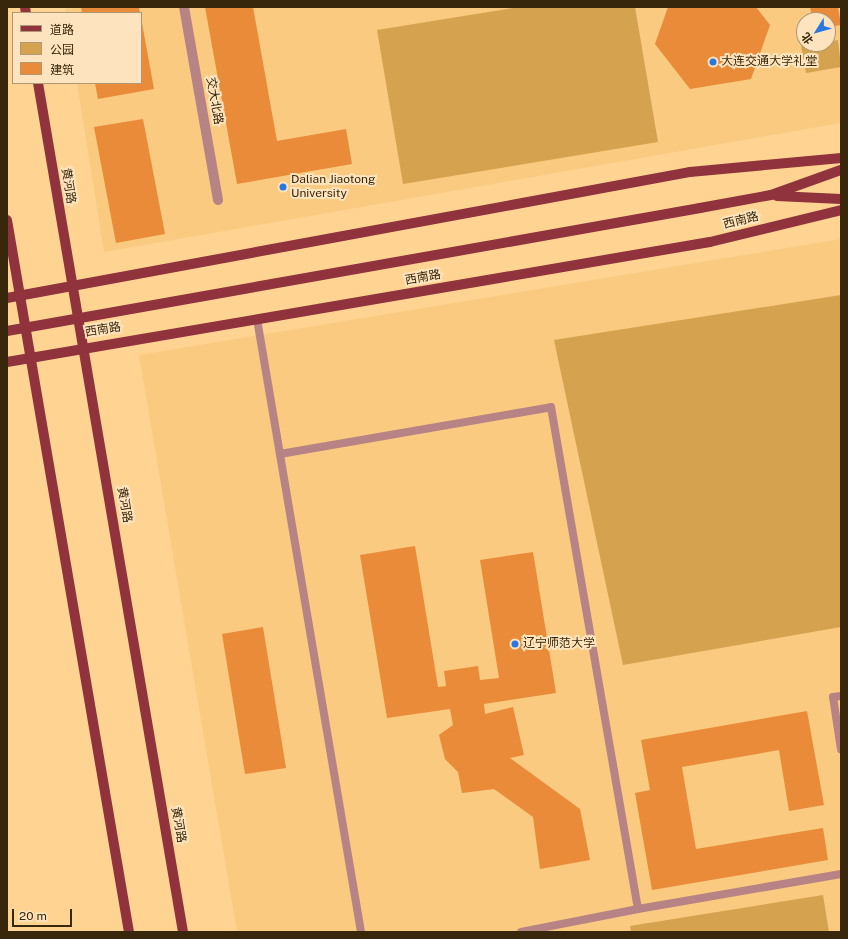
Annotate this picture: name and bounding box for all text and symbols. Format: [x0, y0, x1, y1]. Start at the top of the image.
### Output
legend [12, 12, 142, 84]
north arrow [796, 12, 836, 52]
text: 道路 [50, 23, 74, 37]
text: 北 [799, 31, 815, 47]
text: 公园 [50, 43, 74, 57]
place label: 大连交通大学礼堂 [721, 55, 817, 69]
marker: 大连交通大学礼堂 [708, 57, 718, 67]
text: 建筑 [50, 63, 74, 77]
street label: 交大北路 [203, 76, 225, 126]
street label: 黄河路 [58, 167, 78, 205]
place label: Dalian Jiaotong University [291, 173, 375, 201]
marker: Dalian Jiaotong University [278, 182, 288, 192]
street label: 西南路 [722, 210, 760, 232]
street label: 西南路 [404, 268, 442, 288]
street label: 西南路 [84, 320, 122, 340]
street label: 黄河路 [114, 486, 134, 524]
place label: 辽宁师范大学 [523, 637, 595, 651]
marker: 辽宁师范大学 [510, 639, 520, 649]
street label: 黄河路 [168, 806, 188, 844]
scale bar [14, 901, 74, 927]
text: 20 m [19, 909, 47, 923]

